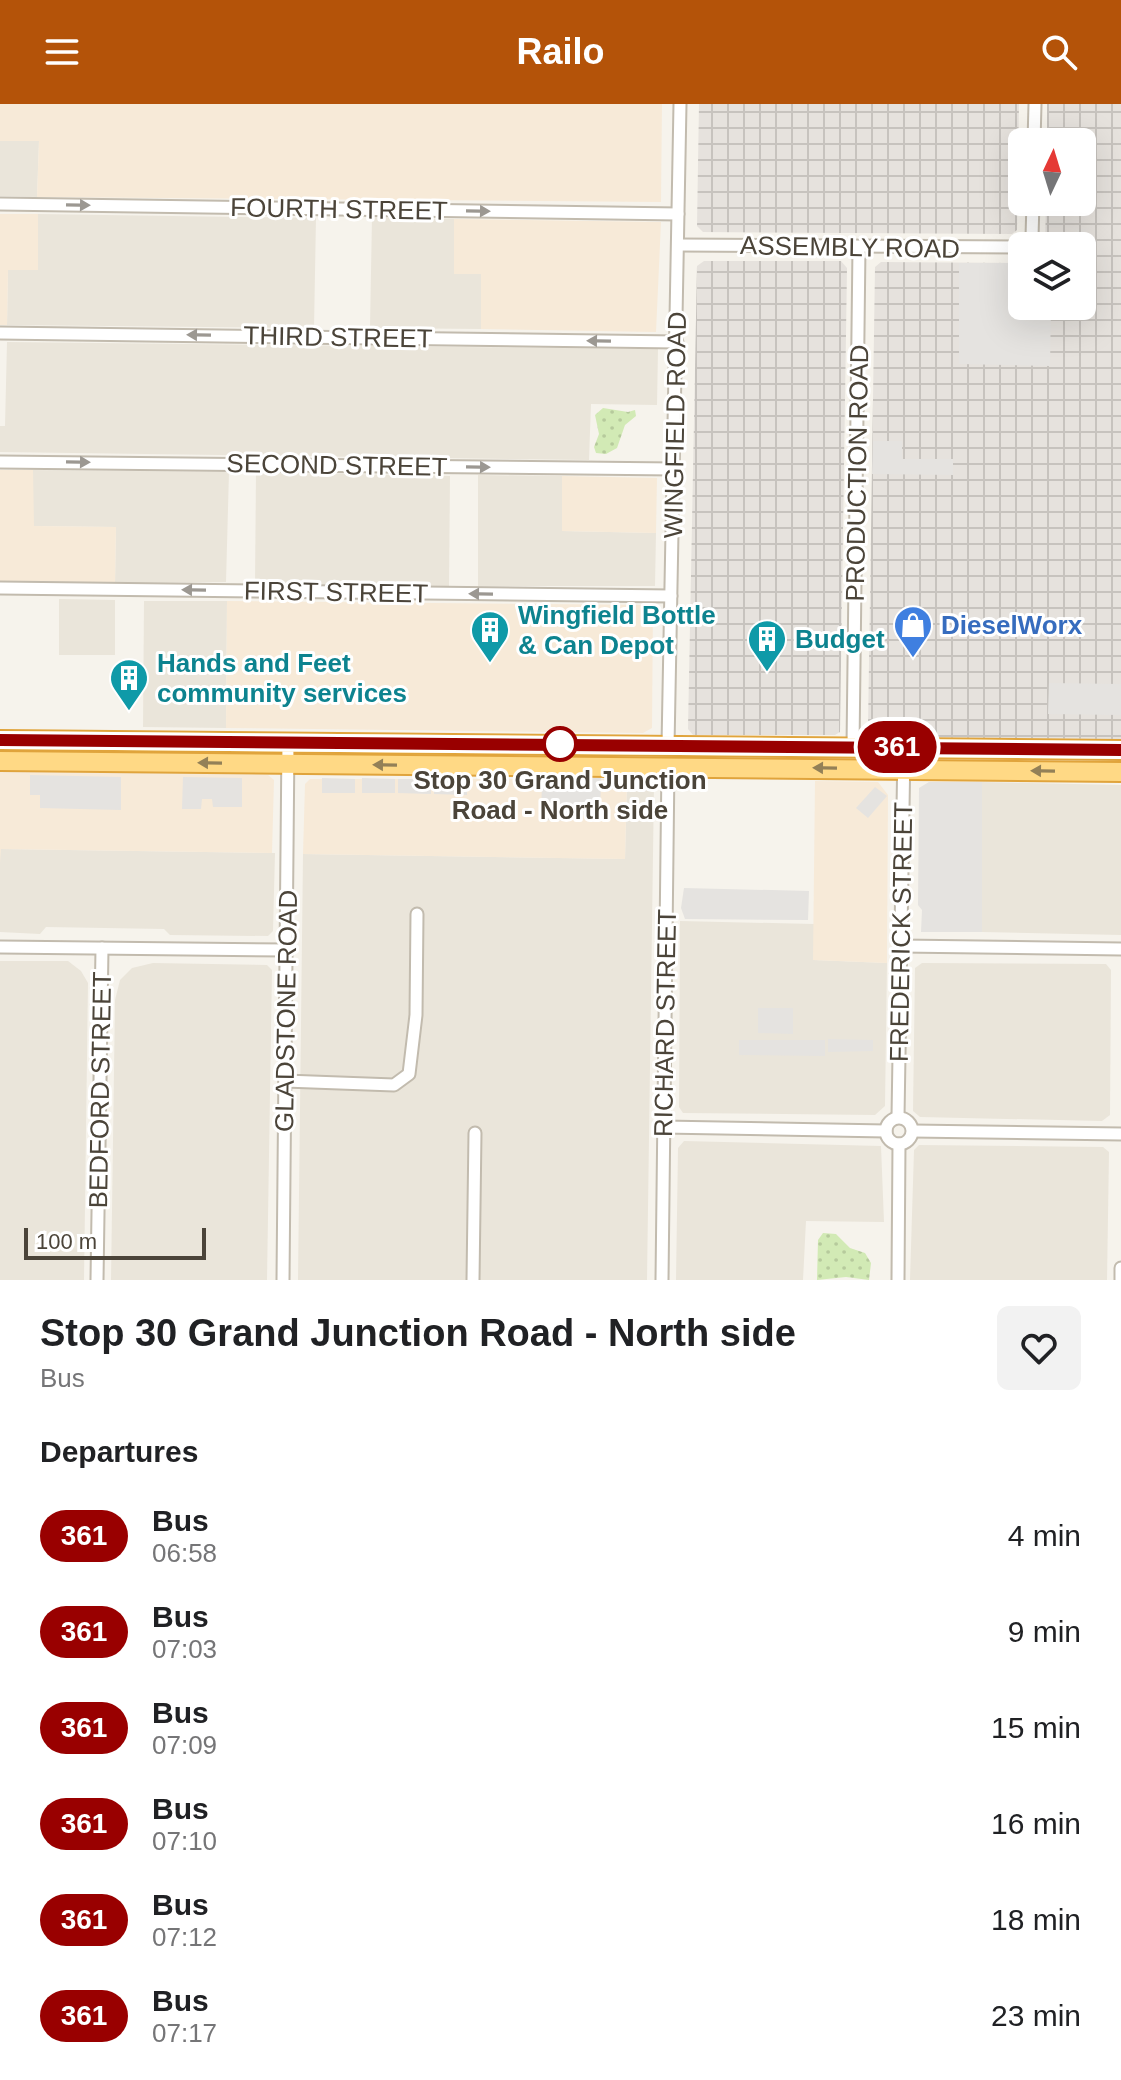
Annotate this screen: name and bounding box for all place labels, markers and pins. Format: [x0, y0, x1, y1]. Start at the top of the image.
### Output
place label: Wingfield Bottle & Can Depot [518, 600, 716, 660]
shop icon: DieselWorx [892, 604, 934, 659]
building icon: Wingfield Bottle & Can Depot [469, 609, 511, 664]
place label: DieselWorx [941, 610, 1083, 640]
building icon: Budget [746, 618, 788, 673]
place label: Budget [795, 624, 885, 654]
place label: Hands and Feet community services [157, 648, 407, 708]
building icon: Hands and Feet community services [108, 657, 150, 712]
marker: Stop 30 Grand Junction Road - North side [543, 727, 577, 761]
place label: Stop 30 Grand Junction Road - North side [413, 765, 707, 825]

